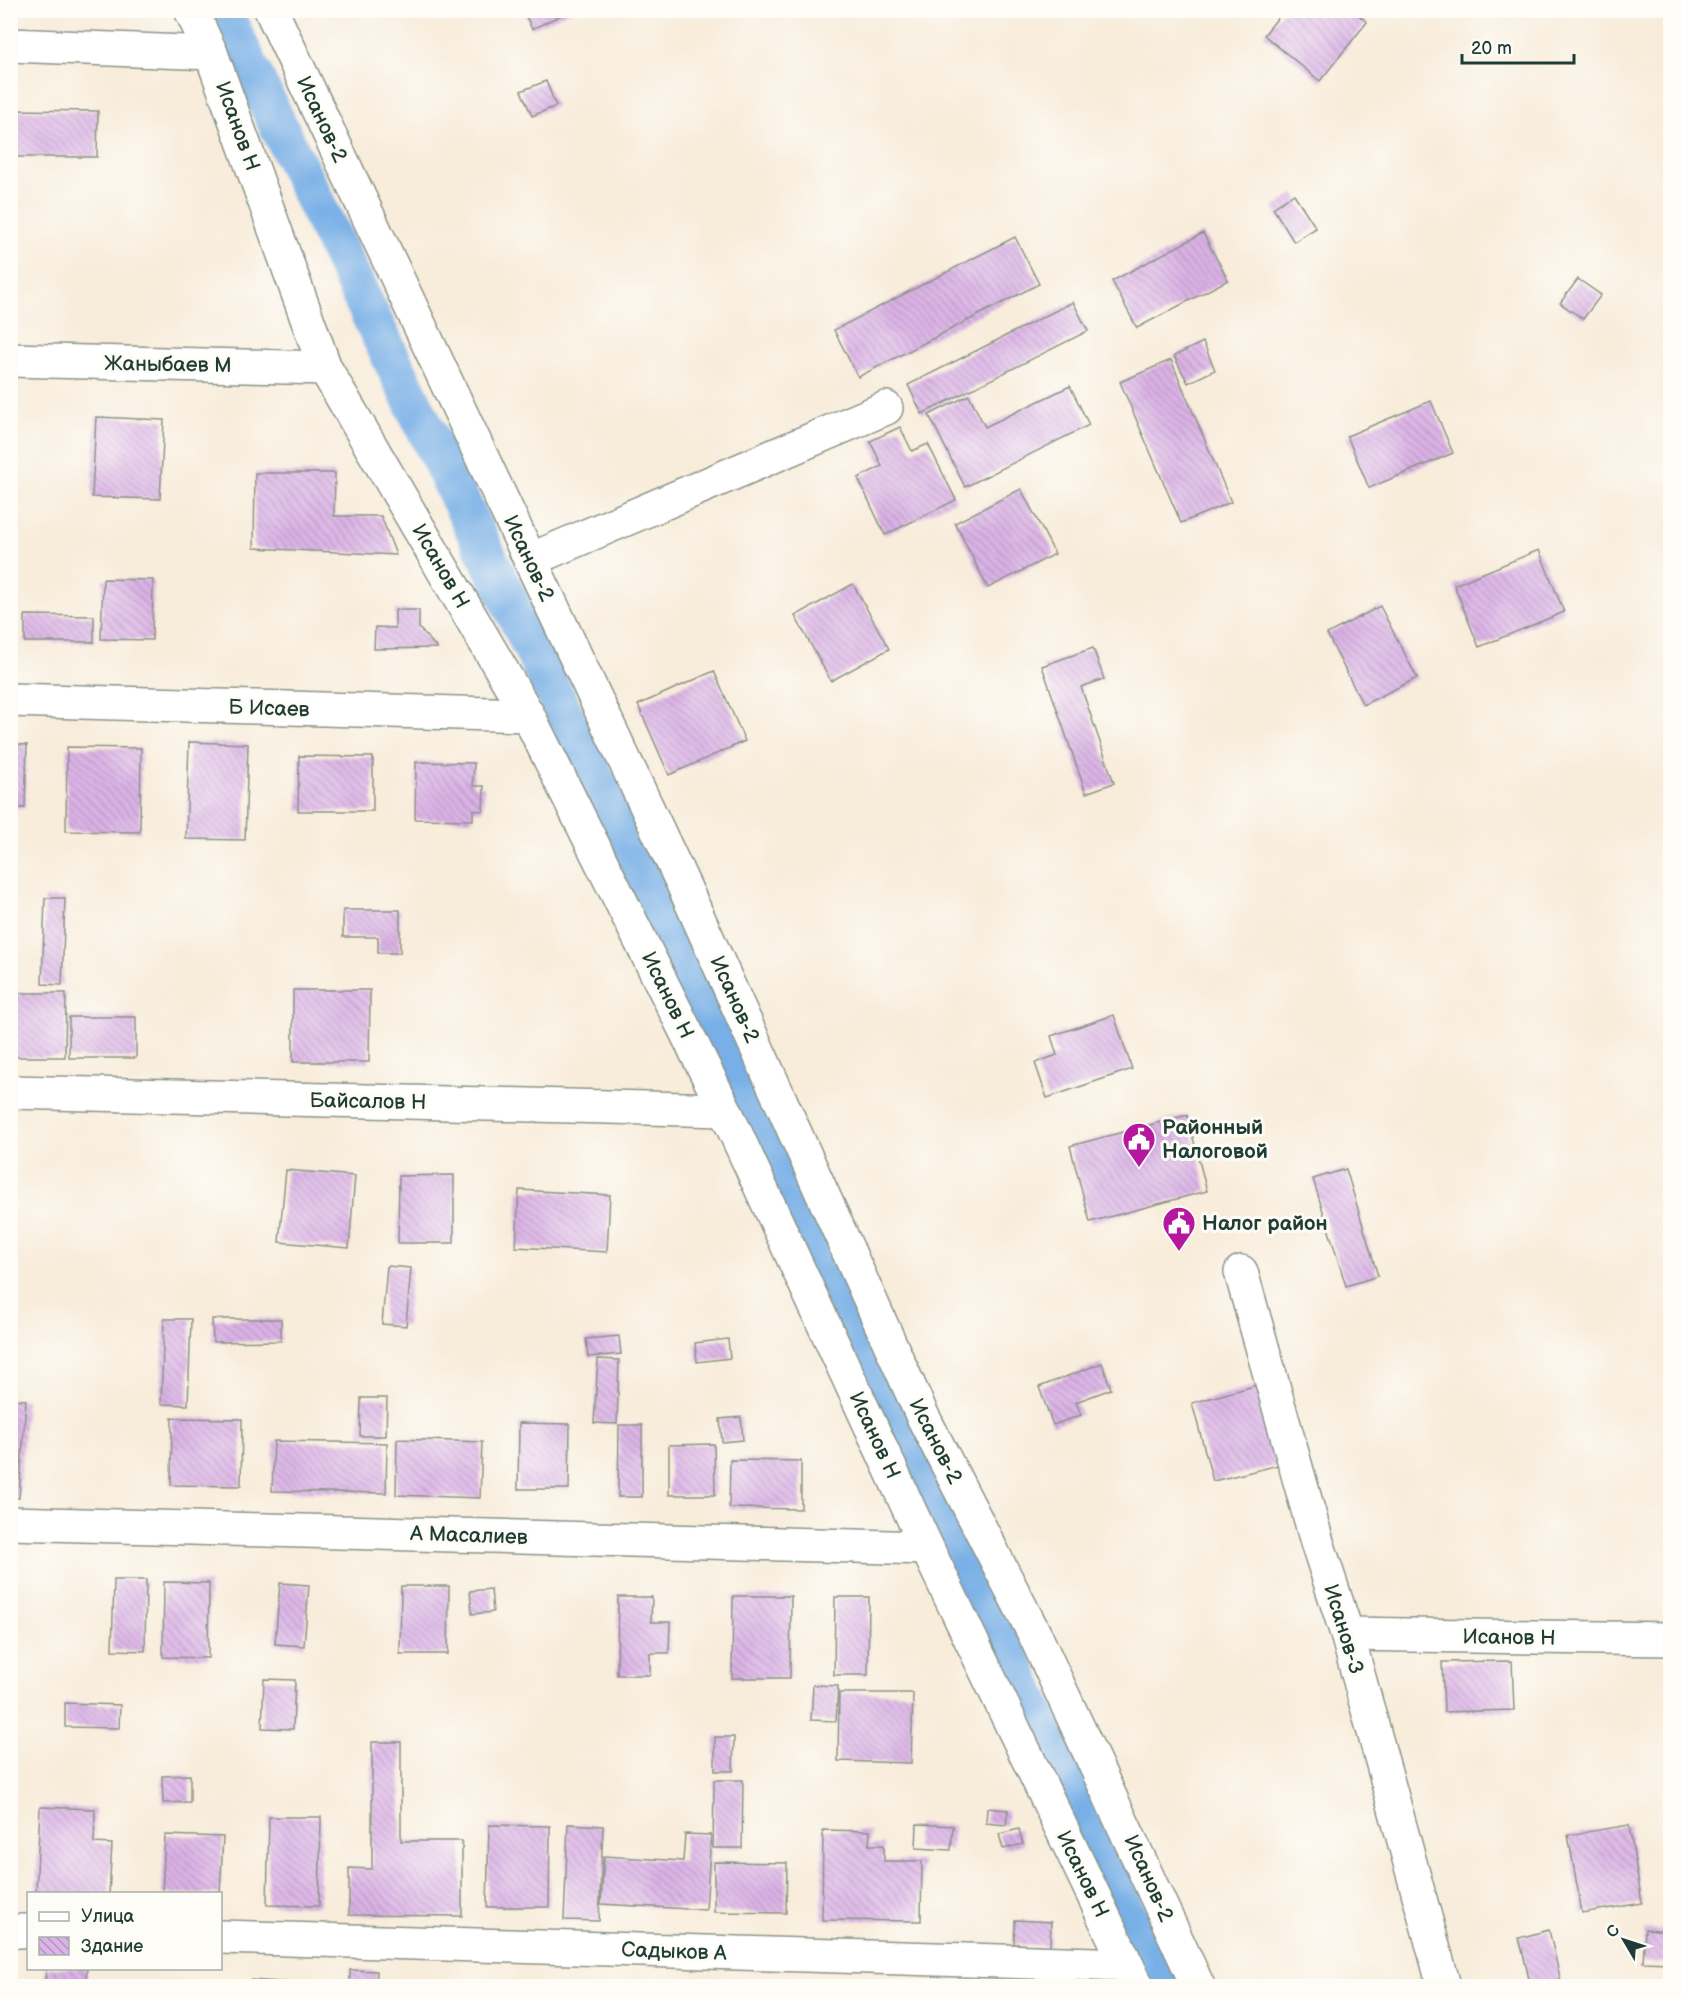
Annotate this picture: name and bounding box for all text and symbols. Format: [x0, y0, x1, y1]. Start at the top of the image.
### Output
scale bar [1462, 27, 1574, 65]
text: 20 m [1471, 38, 1512, 59]
street label: Исанов-2 [291, 72, 353, 167]
street label: Исанов Н [210, 78, 265, 174]
street label: Жаныбаев М [104, 351, 232, 378]
street label: Исанов-2 [498, 511, 560, 606]
street label: Исанов Н [406, 520, 475, 613]
street label: Б Исаев [228, 695, 310, 722]
street label: Исанов Н [636, 948, 699, 1043]
street label: Исанов-2 [704, 952, 765, 1047]
street label: Байсалов Н [309, 1088, 427, 1115]
place label: Районный Налоговой [1162, 1115, 1268, 1164]
public building icon: Районный Налоговой [1121, 1121, 1157, 1168]
public building icon: Налог район [1161, 1205, 1197, 1252]
place label: Налог район [1202, 1211, 1328, 1236]
street label: Исанов Н [843, 1388, 906, 1483]
street label: Исанов-2 [903, 1394, 968, 1489]
street label: А Масалиев [409, 1521, 528, 1550]
street label: Исанов-3 [1318, 1581, 1369, 1677]
street label: Исанов Н [1462, 1624, 1556, 1651]
street label: Исанов Н [1051, 1827, 1114, 1922]
street label: Исанов-2 [1118, 1831, 1179, 1926]
legend [27, 1892, 222, 1970]
text: Улица [81, 1906, 135, 1927]
north arrow [1594, 1910, 1654, 1970]
text: С [1603, 1921, 1624, 1942]
text: Здание [81, 1936, 143, 1957]
street label: Садыков А [621, 1937, 727, 1966]

